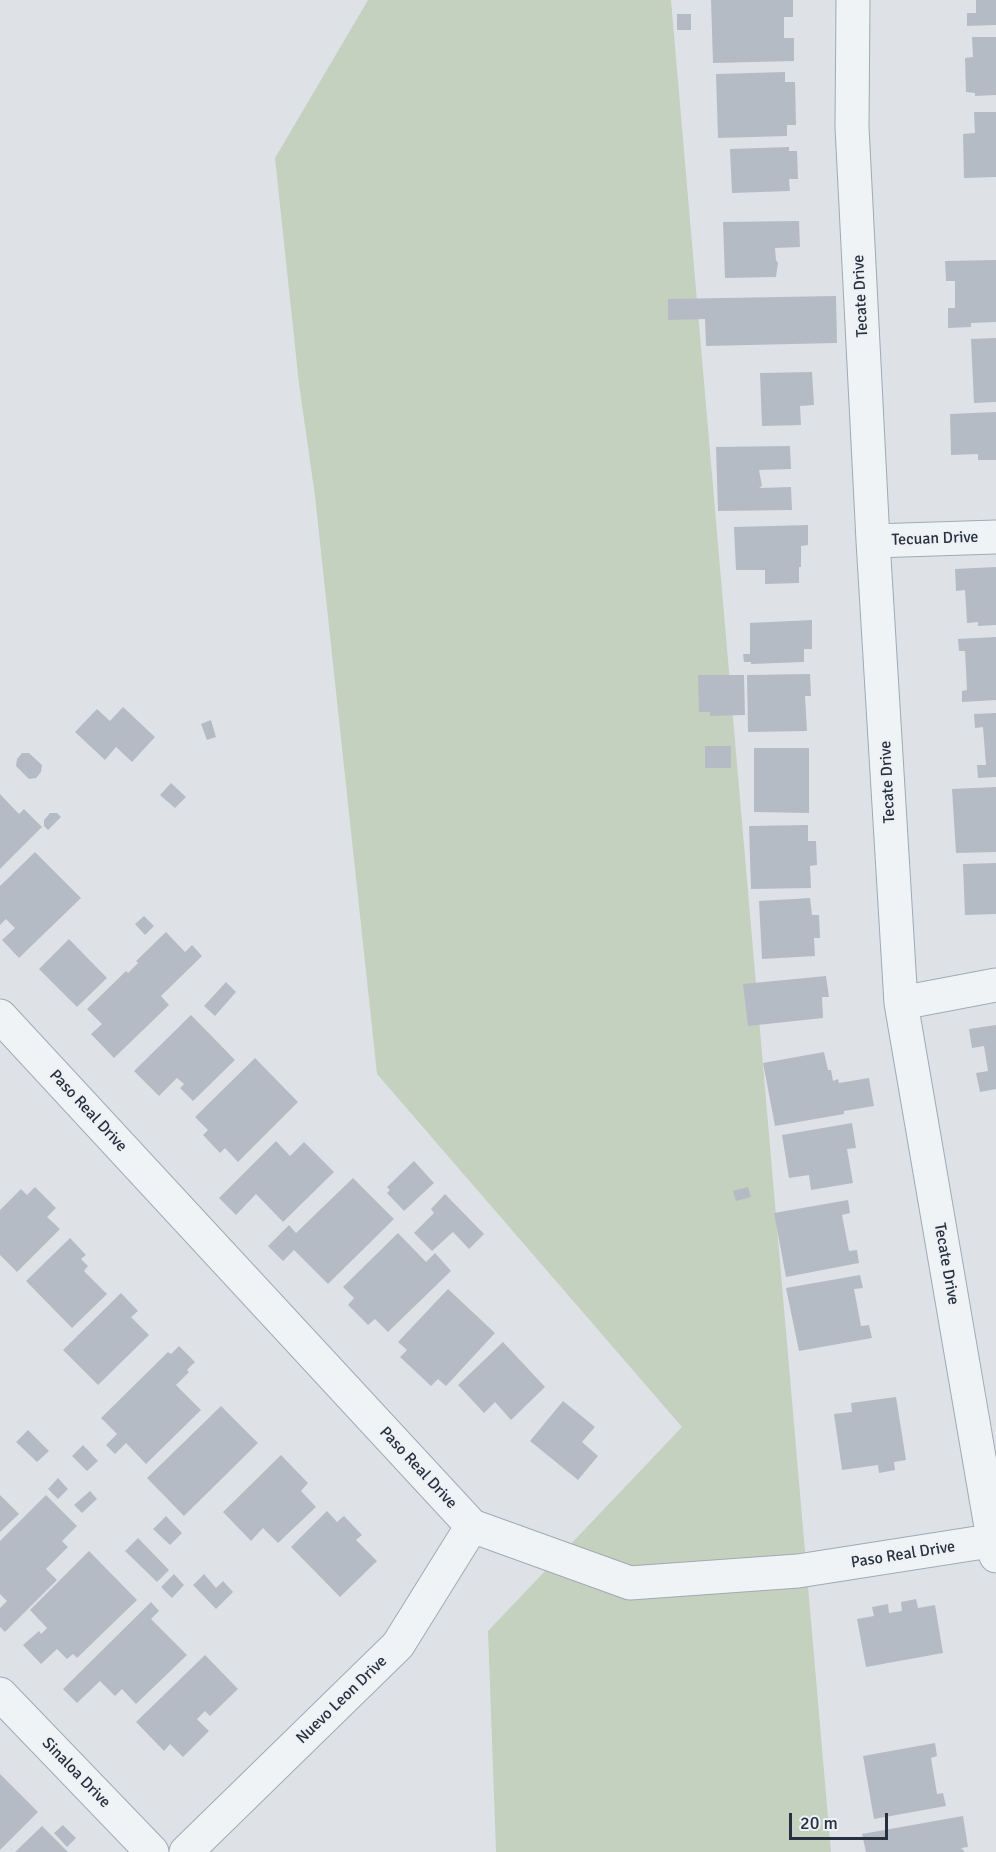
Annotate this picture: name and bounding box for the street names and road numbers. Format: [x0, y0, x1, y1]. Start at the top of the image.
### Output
street label: Tecate Drive [849, 254, 873, 338]
street label: Tecuan Drive [891, 528, 979, 550]
street label: Tecate Drive [876, 740, 900, 824]
street label: Paso Real Drive [45, 1066, 131, 1156]
street label: Tecate Drive [929, 1222, 963, 1306]
street label: Paso Real Drive [375, 1423, 461, 1513]
street label: Paso Real Drive [850, 1537, 956, 1573]
street label: Nuevo Leon Drive [293, 1652, 391, 1748]
street label: Sinaloa Drive [38, 1734, 114, 1812]

